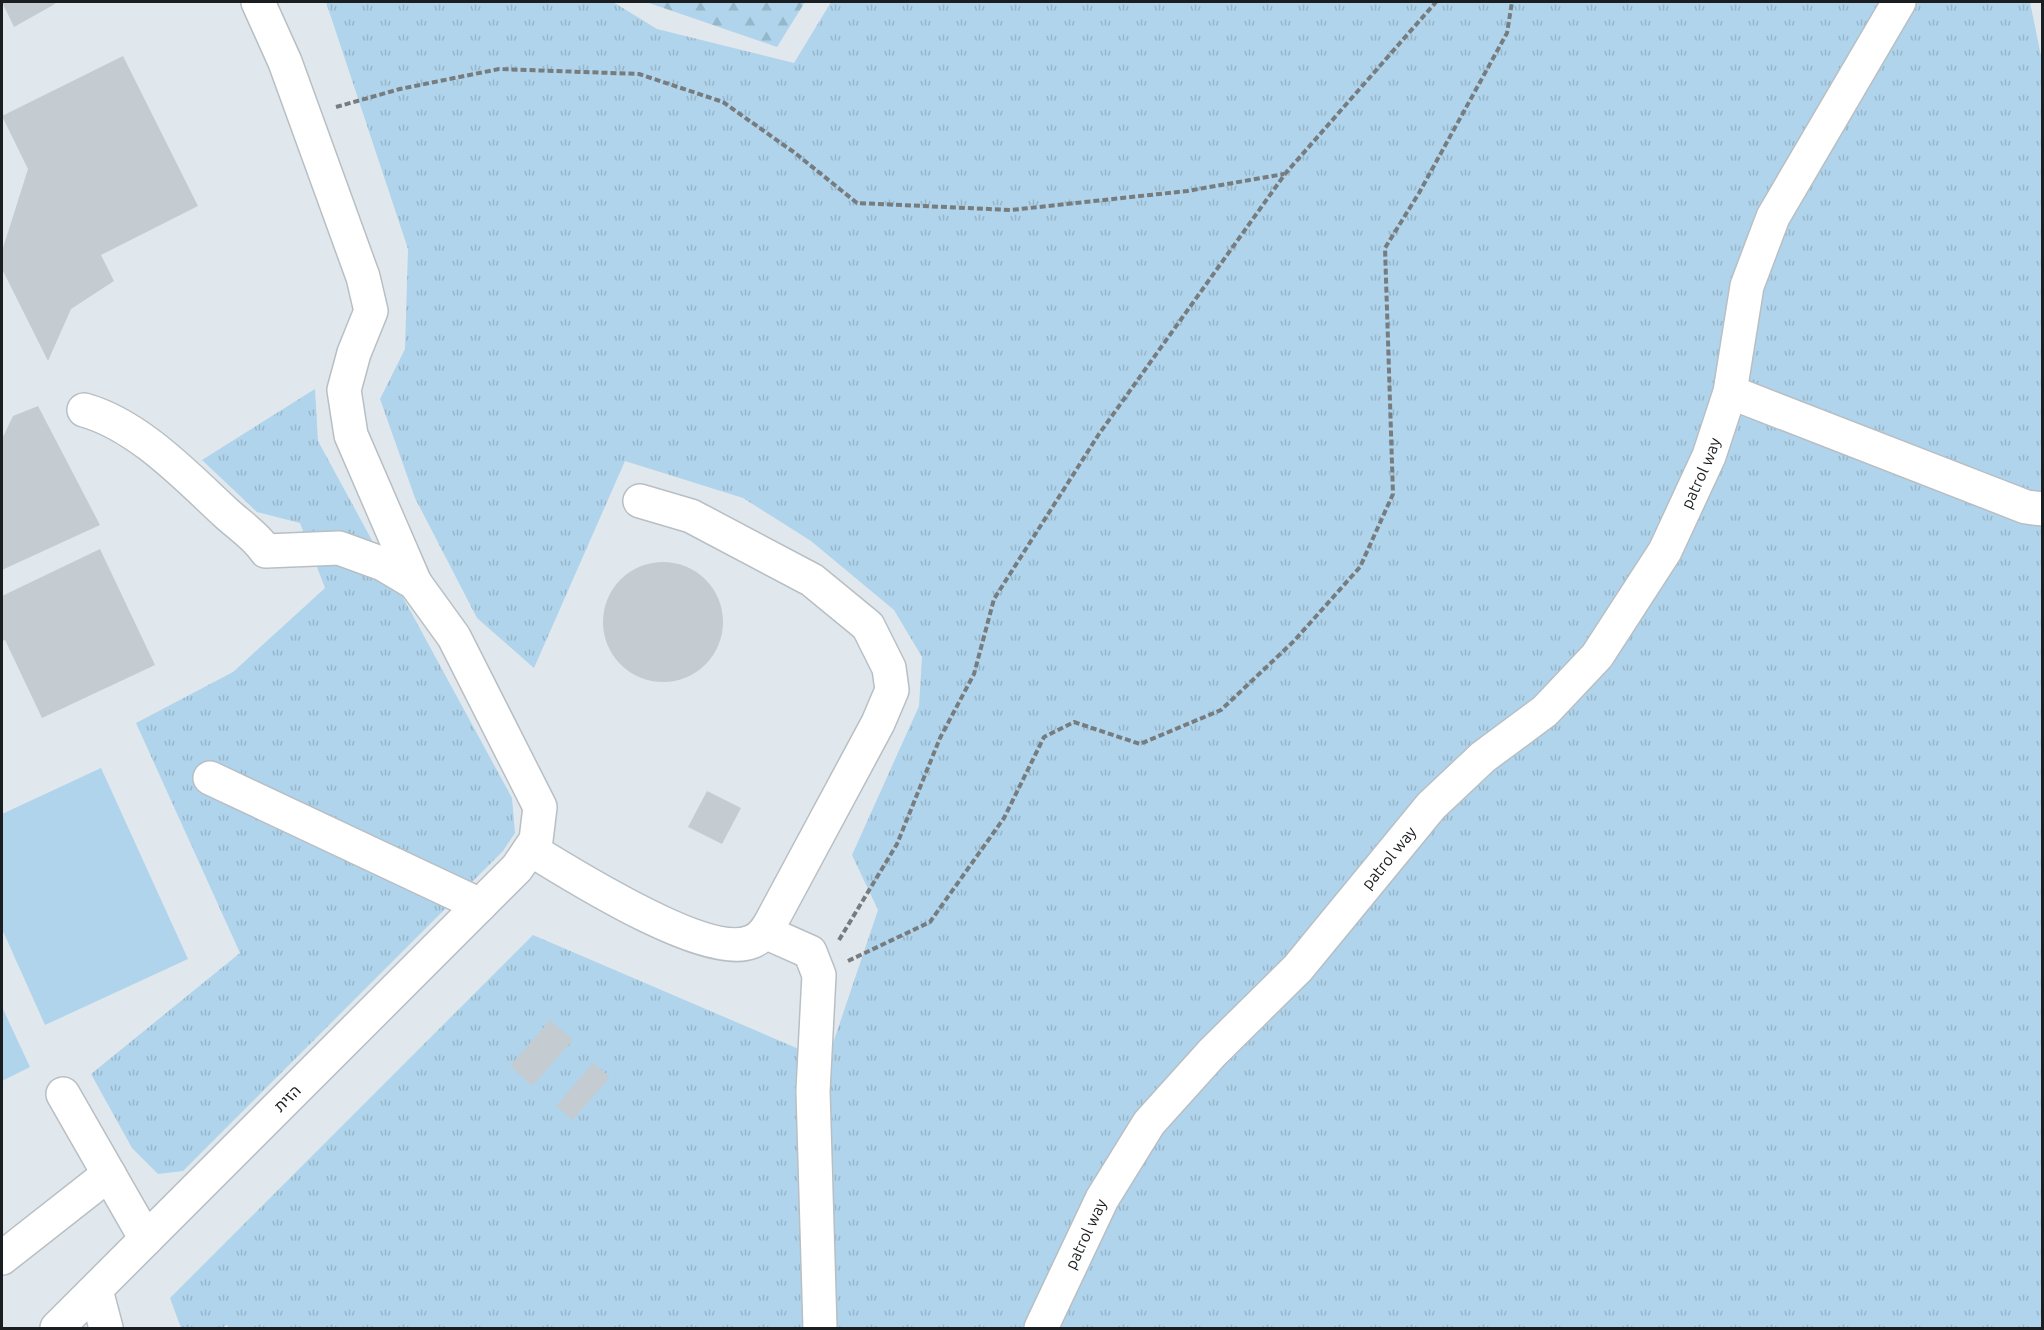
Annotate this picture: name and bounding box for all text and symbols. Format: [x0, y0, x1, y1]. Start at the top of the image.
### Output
street label: patrol way [1677, 435, 1724, 511]
street label: patrol way [1358, 822, 1420, 893]
street label: הזית [270, 1081, 304, 1115]
street label: patrol way [1061, 1196, 1110, 1272]

